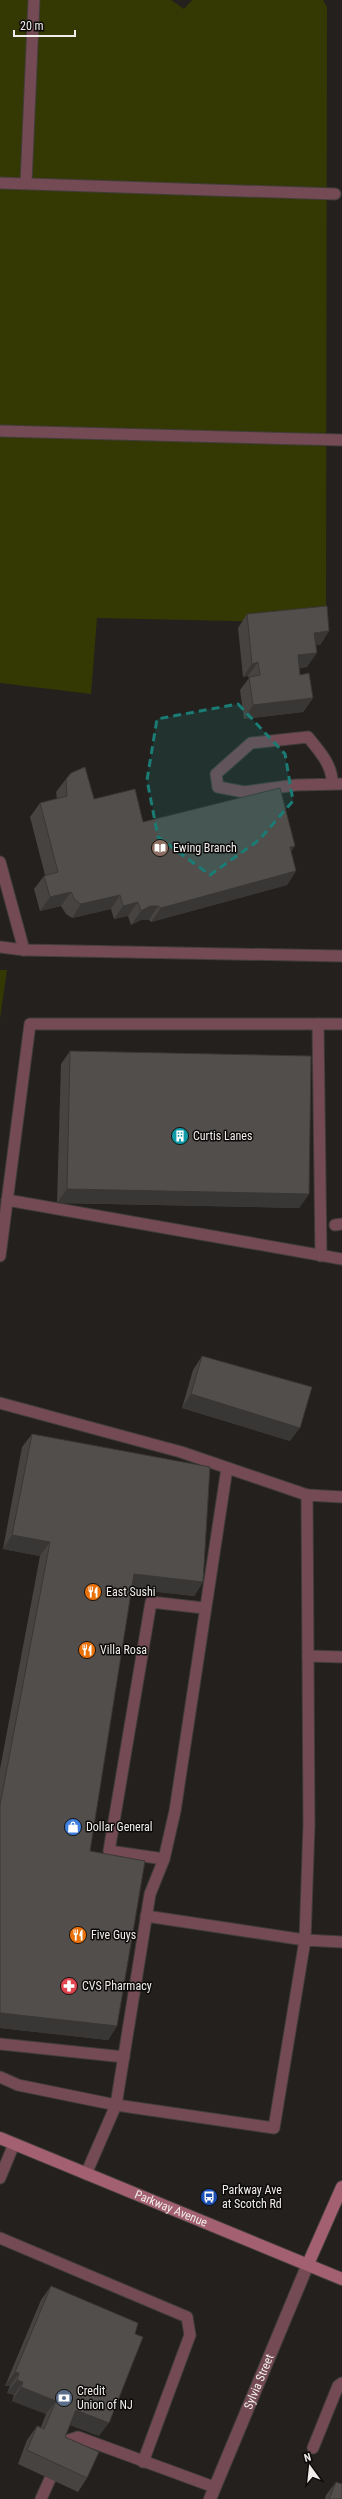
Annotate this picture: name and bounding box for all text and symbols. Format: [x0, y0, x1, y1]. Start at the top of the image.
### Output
scale bar [14, 12, 75, 38]
text: 20 m [20, 19, 44, 33]
library icon: Ewing Branch [150, 838, 170, 858]
place label: Ewing Branch [173, 841, 237, 855]
building icon: Curtis Lanes [170, 1126, 190, 1146]
place label: Curtis Lanes [193, 1129, 252, 1143]
restaurant icon: East Sushi [83, 1582, 103, 1602]
place label: East Sushi [106, 1585, 156, 1599]
restaurant icon: Villa Rosa [77, 1640, 97, 1660]
place label: Villa Rosa [100, 1643, 147, 1657]
shop icon: Dollar General [63, 1817, 83, 1837]
place label: Dollar General [86, 1820, 153, 1834]
restaurant icon: Five Guys [68, 1925, 88, 1945]
place label: Five Guys [91, 1928, 136, 1942]
pharmacy icon: CVS Pharmacy [59, 1976, 79, 1996]
place label: CVS Pharmacy [82, 1979, 152, 1993]
place label: Parkway Ave at Scotch Rd [222, 2183, 282, 2211]
street label: Parkway Avenue [133, 2187, 210, 2230]
bus stop icon: Parkway Ave at Scotch Rd [199, 2187, 219, 2207]
street label: Sylvia Street [241, 2352, 277, 2412]
place label: Credit Union of NJ [77, 2384, 133, 2412]
bank icon: Credit Union of NJ [54, 2388, 74, 2408]
north arrow [290, 2447, 330, 2487]
text: N [303, 2451, 313, 2465]

